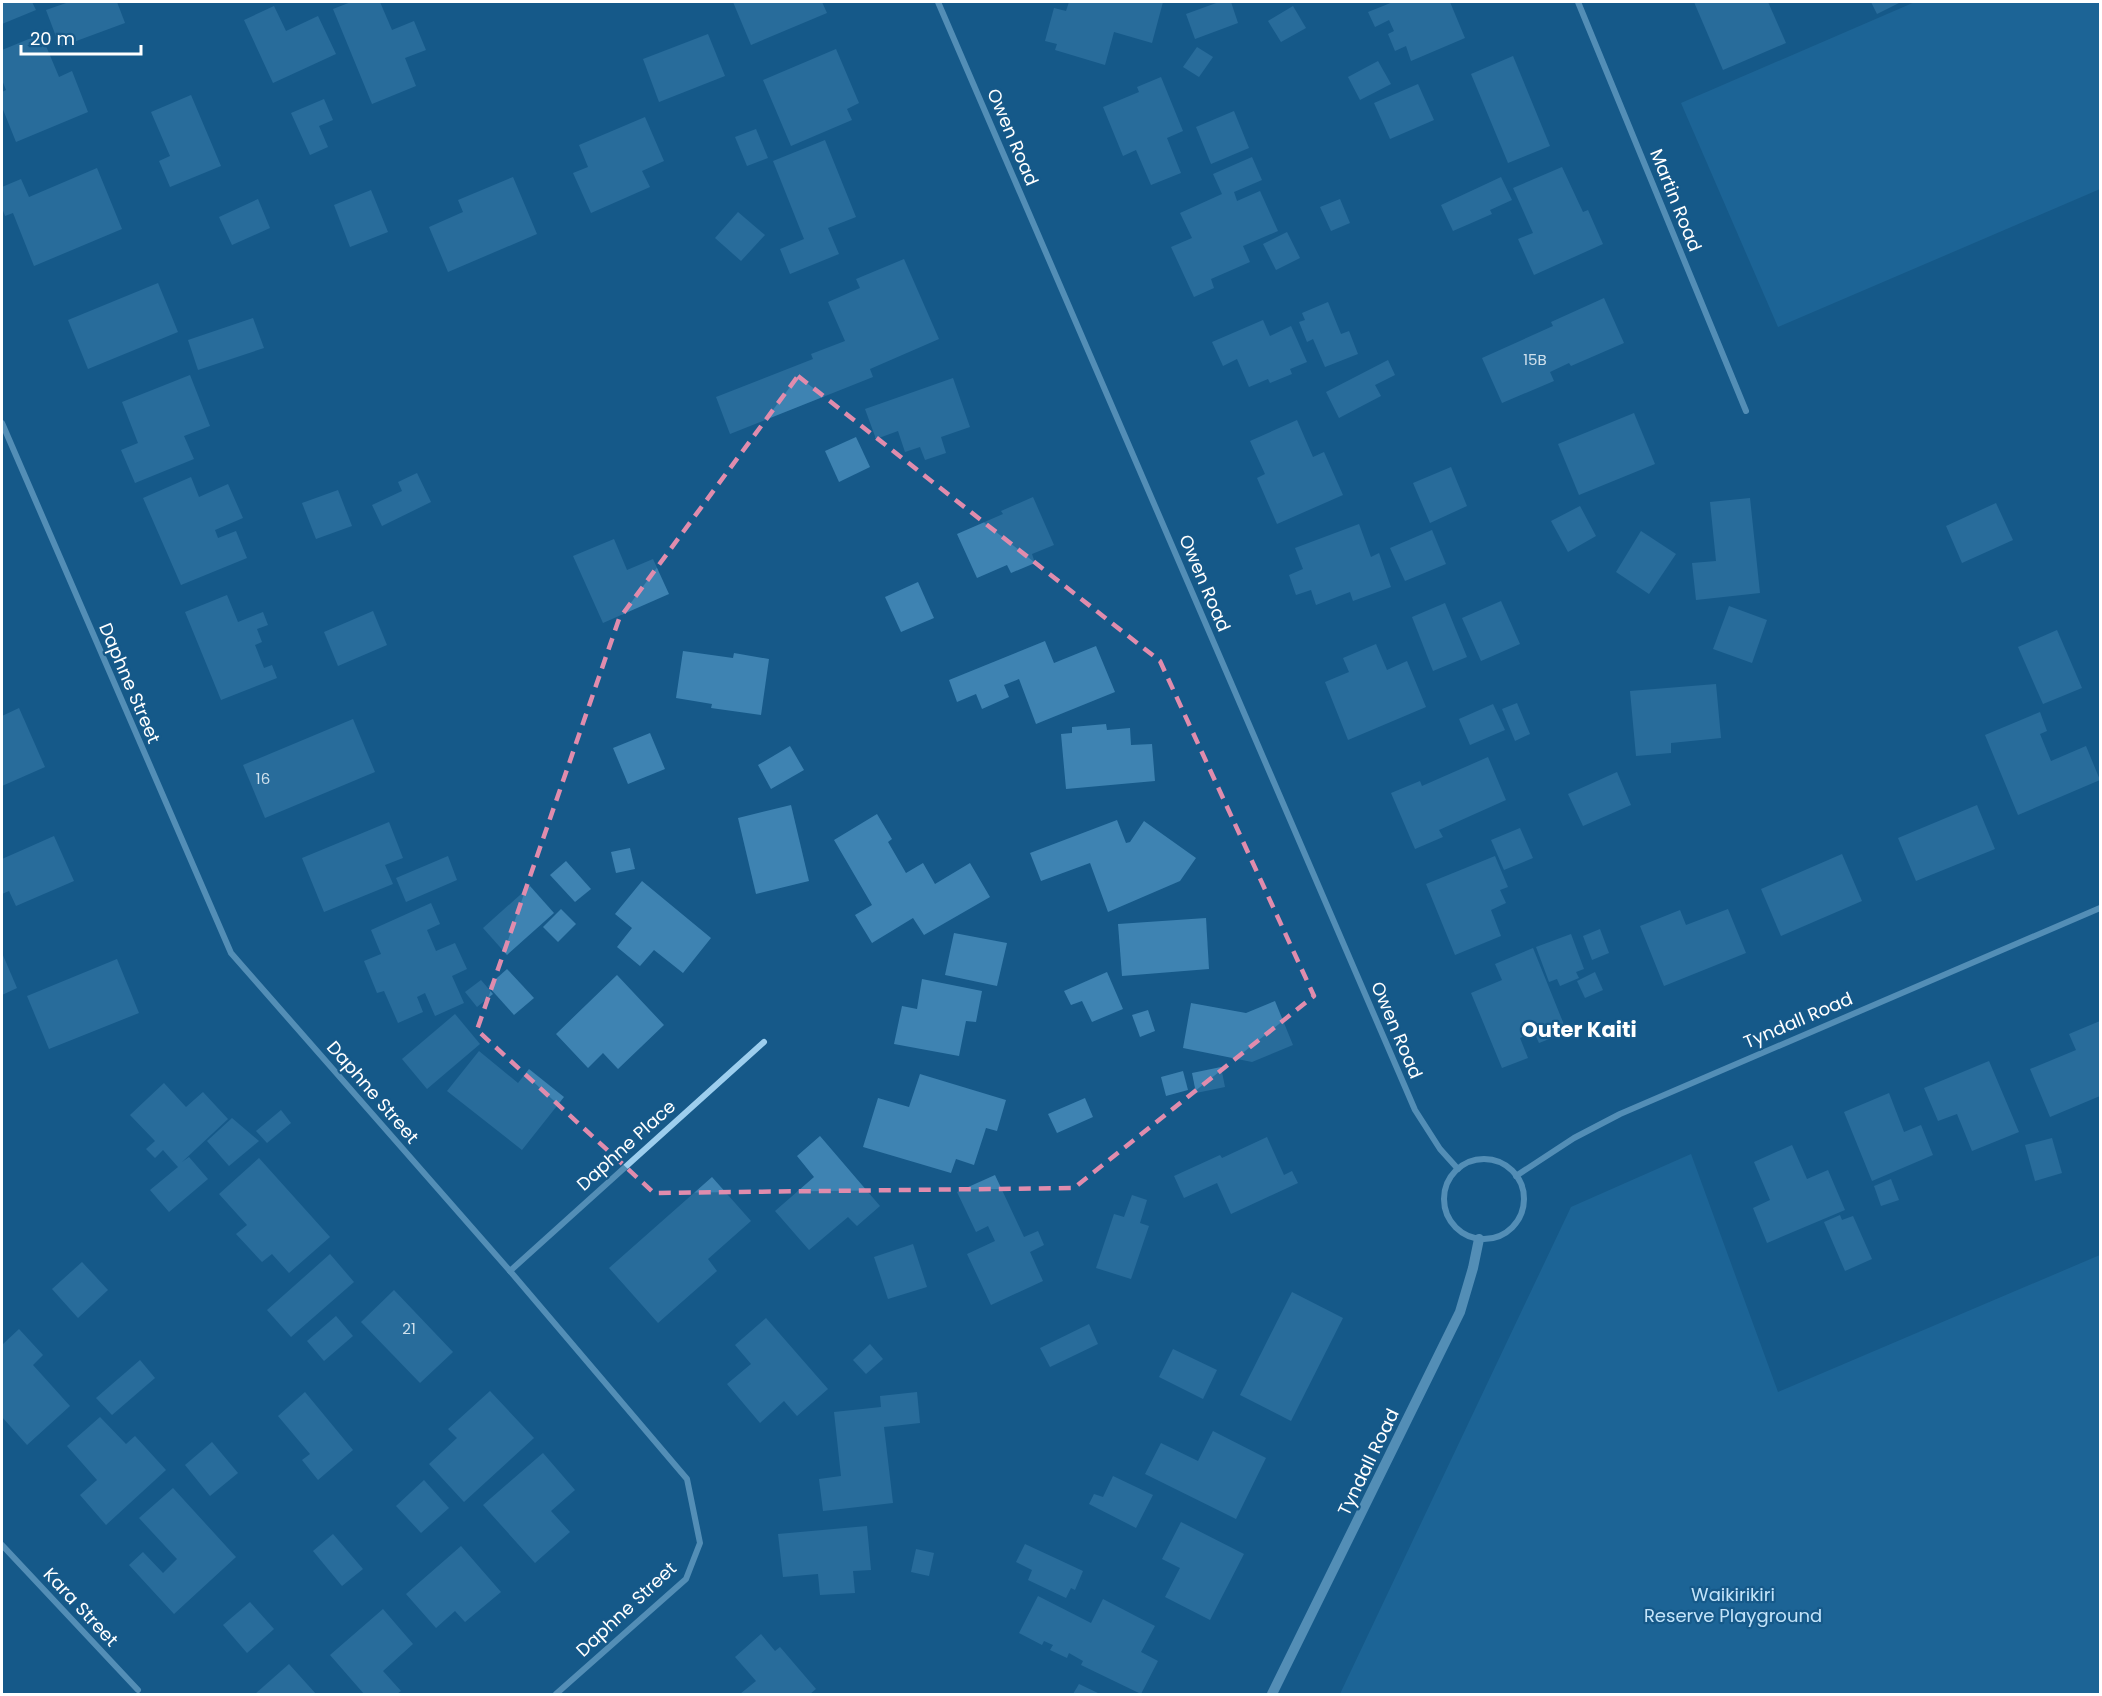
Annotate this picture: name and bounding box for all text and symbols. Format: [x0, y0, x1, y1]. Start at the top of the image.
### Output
scale bar [21, 18, 141, 56]
text: 20 m [30, 26, 75, 51]
street label: Owen Road [981, 85, 1045, 189]
street label: Martin Road [1644, 145, 1708, 255]
house number: 15B [1523, 349, 1547, 370]
street label: Owen Road [1173, 531, 1237, 635]
street label: Daphne Street [93, 619, 167, 747]
house number: 16 [256, 768, 270, 789]
street label: Owen Road [1365, 978, 1429, 1082]
street label: Tyndall Road [1740, 986, 1856, 1054]
district label: Outer Kaiti [1521, 1015, 1637, 1044]
street label: Daphne Street [321, 1035, 425, 1149]
street label: Daphne Place [571, 1094, 681, 1196]
house number: 21 [402, 1318, 416, 1339]
street label: Tyndall Road [1331, 1404, 1405, 1520]
street label: Daphne Street [570, 1556, 682, 1662]
street label: Kara Street [38, 1562, 124, 1652]
park label: Waikirikiri Reserve Playground [1644, 1582, 1822, 1628]

